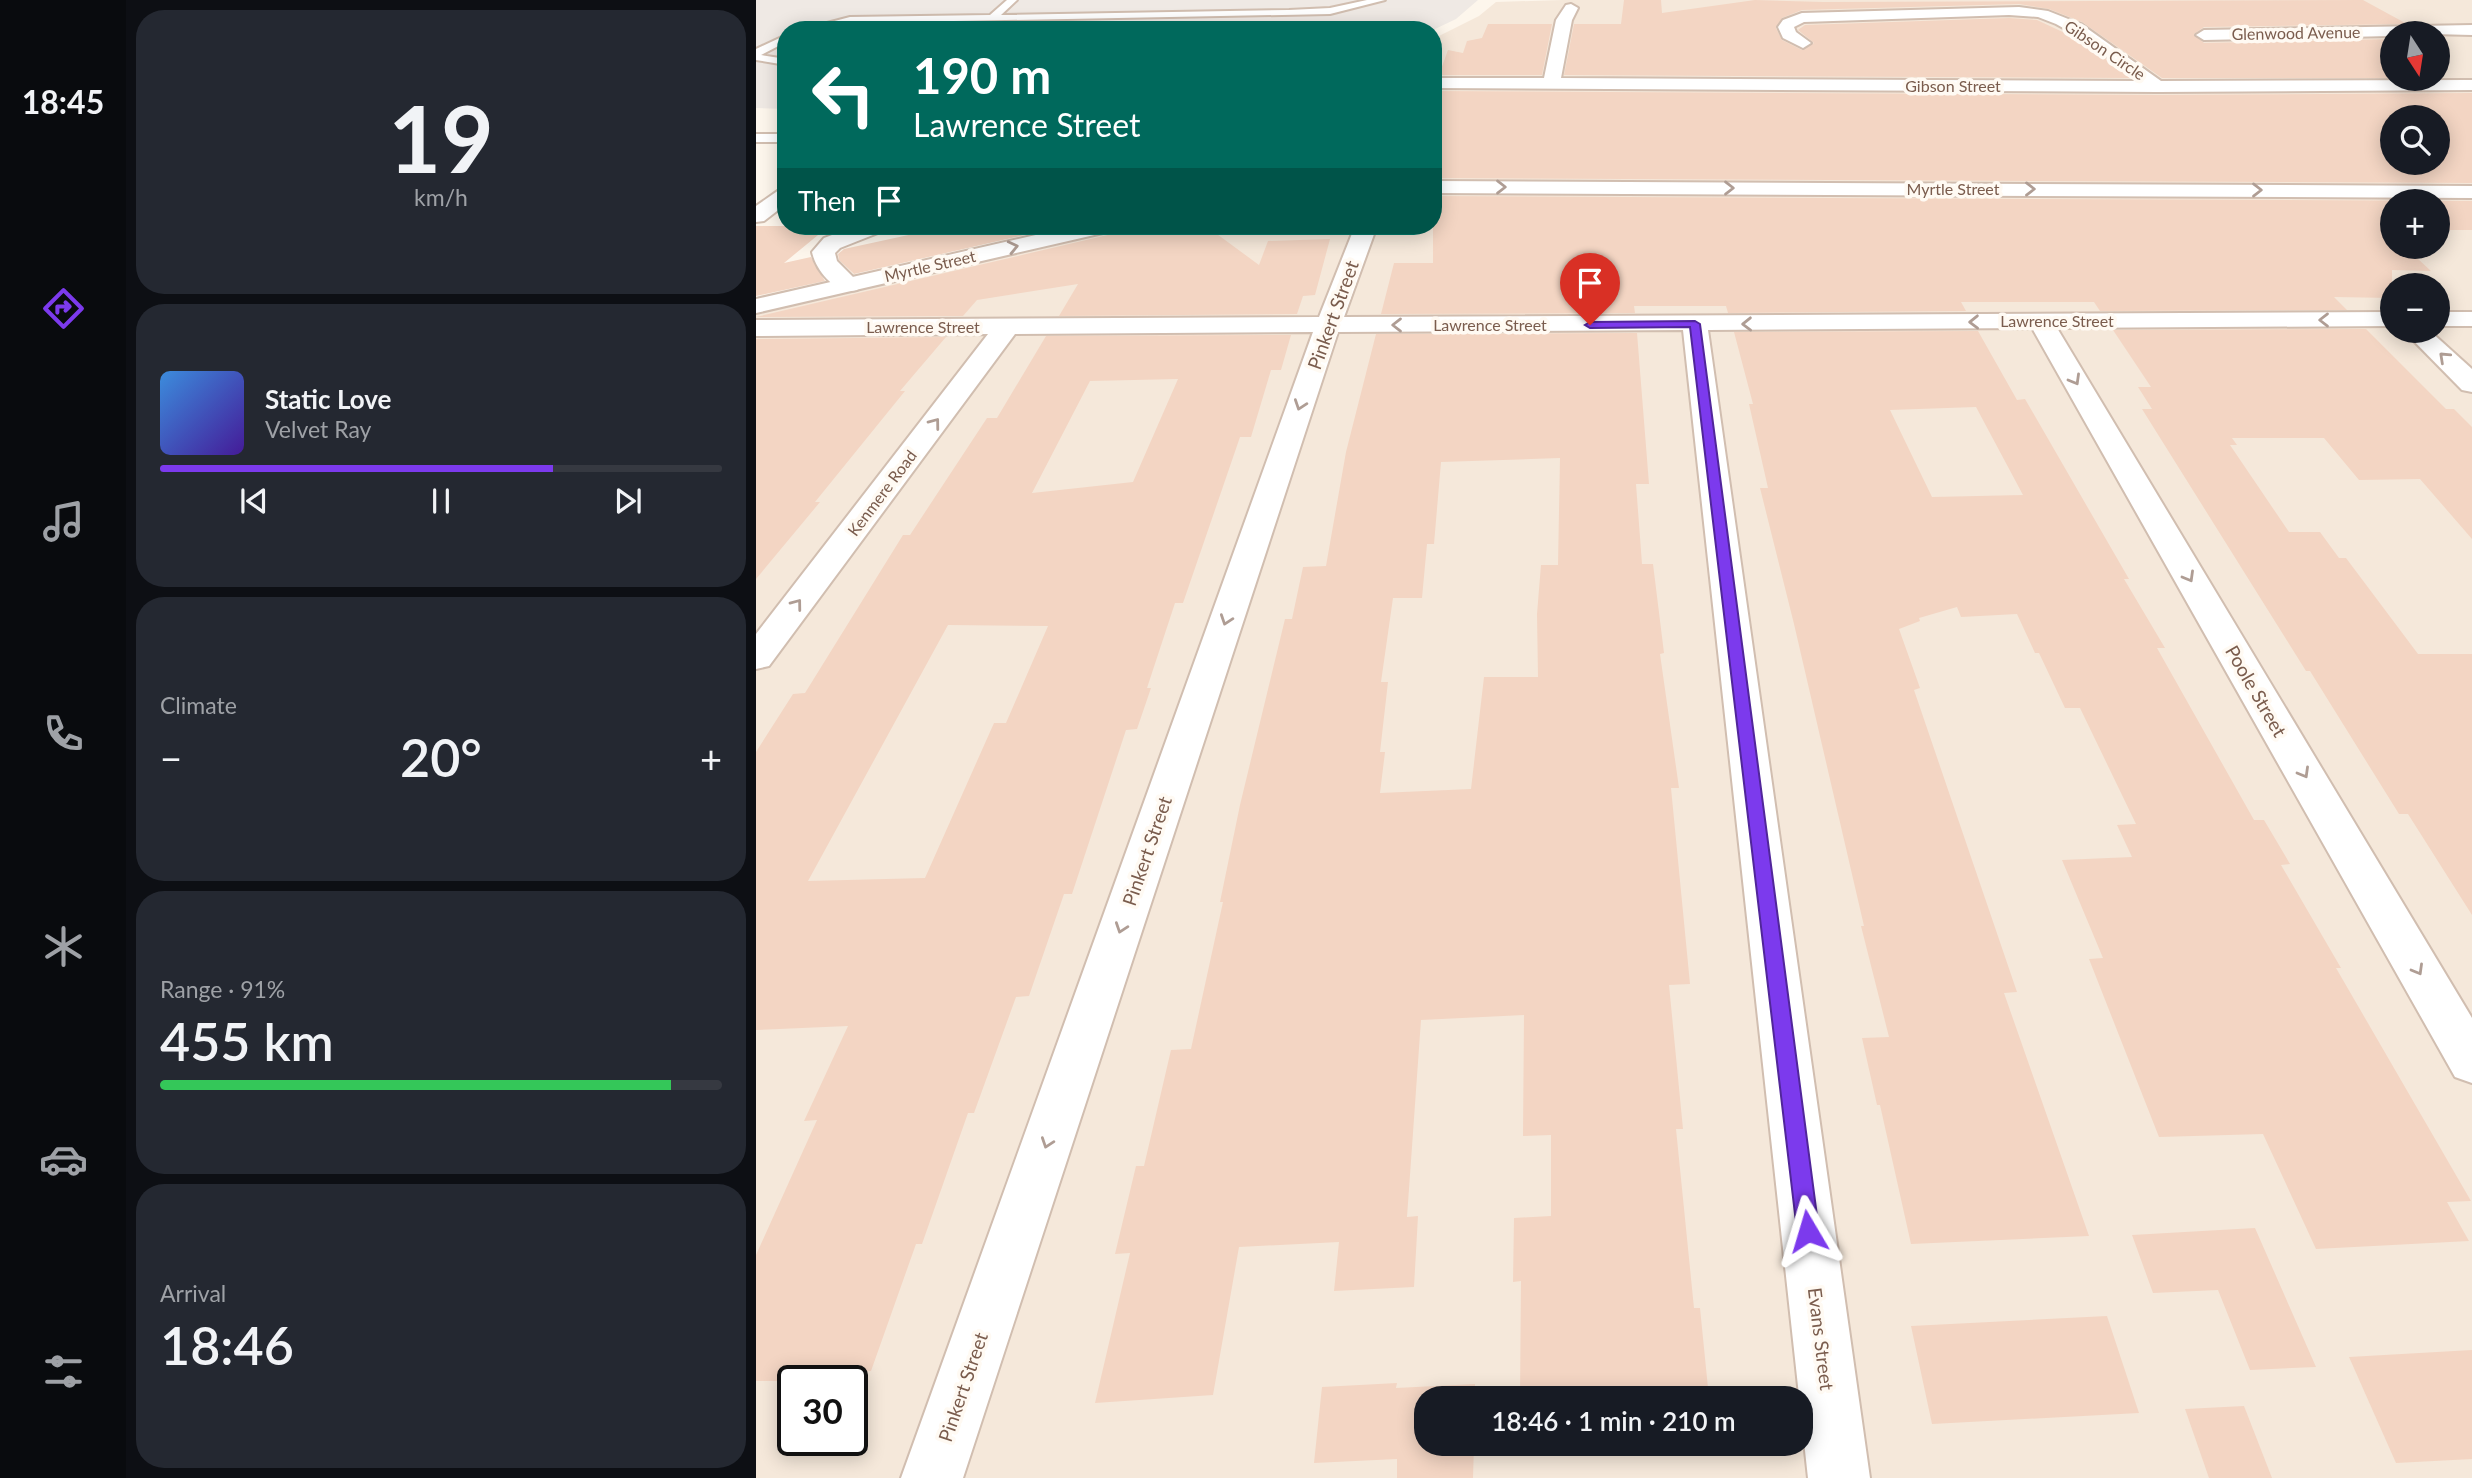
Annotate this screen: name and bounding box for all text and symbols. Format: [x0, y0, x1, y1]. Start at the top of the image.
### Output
street label: Gibson Circle [2061, 16, 2149, 84]
north arrow [2380, 21, 2450, 91]
map controls [2380, 21, 2450, 343]
street label: Glenwood Avenue [2231, 22, 2361, 43]
text: 190 m [913, 46, 1051, 104]
icon: left [798, 49, 889, 140]
street label: Gibson Street [1905, 76, 2001, 95]
text: 18:45 [22, 82, 104, 121]
text: 19 [388, 83, 494, 192]
text: Lawrence Street [913, 105, 1140, 144]
button: search [2380, 105, 2450, 175]
one-way arrow [1497, 179, 1507, 195]
street label: Myrtle Street [1907, 179, 2000, 198]
one-way arrow [1724, 180, 1735, 196]
one-way arrow [2025, 181, 2036, 197]
icon: arrive [870, 182, 908, 220]
one-way arrow [2253, 182, 2263, 198]
text: km/h [414, 183, 468, 211]
text: Then [798, 185, 856, 217]
button: + [2380, 189, 2450, 259]
one-way arrow [1007, 240, 1019, 255]
street label: Myrtle Street [882, 246, 978, 285]
pin [1560, 253, 1620, 325]
street label: Pinkert Street [1302, 257, 1363, 372]
icon: arrive [1571, 264, 1609, 302]
button: − [2380, 273, 2450, 343]
icon: directions [39, 284, 88, 333]
street label: Lawrence Street [2000, 311, 2114, 330]
one-way arrow [2318, 312, 2329, 328]
one-way arrow [1968, 314, 1979, 330]
street label: Lawrence Street [1433, 315, 1547, 334]
one-way arrow [1741, 316, 1751, 332]
street label: Lawrence Street [866, 317, 980, 336]
one-way arrow [1391, 317, 1401, 333]
one-way arrow [2439, 353, 2452, 366]
one-way arrow [2067, 373, 2080, 385]
text: Static Love [265, 383, 392, 415]
one-way arrow [1294, 398, 1308, 410]
text: Velvet Ray [265, 415, 371, 443]
one-way arrow [927, 418, 939, 431]
street label: Kenmere Road [843, 446, 920, 539]
icon: previous [235, 482, 273, 520]
icon: pause [422, 482, 460, 520]
icon: next [609, 482, 647, 520]
icon: music [39, 497, 88, 546]
one-way arrow [2181, 569, 2194, 582]
one-way arrow [789, 599, 802, 612]
one-way arrow [1220, 613, 1234, 625]
street label: Poole Street [2221, 641, 2292, 741]
text: Climate [160, 691, 237, 719]
icon: phone [39, 709, 88, 758]
text: 20° [400, 726, 482, 788]
text: − [160, 735, 182, 781]
text: + [700, 735, 722, 781]
one-way arrow [2296, 766, 2309, 779]
street label: Pinkert Street [1117, 793, 1176, 909]
one-way arrow [1115, 921, 1129, 933]
icon: climate [39, 922, 88, 971]
one-way arrow [2410, 962, 2423, 975]
text: Range · 91% [160, 975, 285, 1003]
text: 455 km [160, 1010, 334, 1072]
icon: car [39, 1135, 88, 1184]
one-way arrow [1041, 1136, 1055, 1149]
position arrow [1771, 1194, 1845, 1268]
text: Arrival [160, 1279, 226, 1307]
street label: Evans Street [1804, 1286, 1839, 1392]
text: 18:46 [160, 1314, 294, 1376]
street label: Pinkert Street [933, 1329, 992, 1445]
icon: filters [39, 1347, 88, 1396]
speed limit sign: 30 [777, 1365, 868, 1456]
text: 18:46 · 1 min · 210 m [1491, 1405, 1736, 1437]

